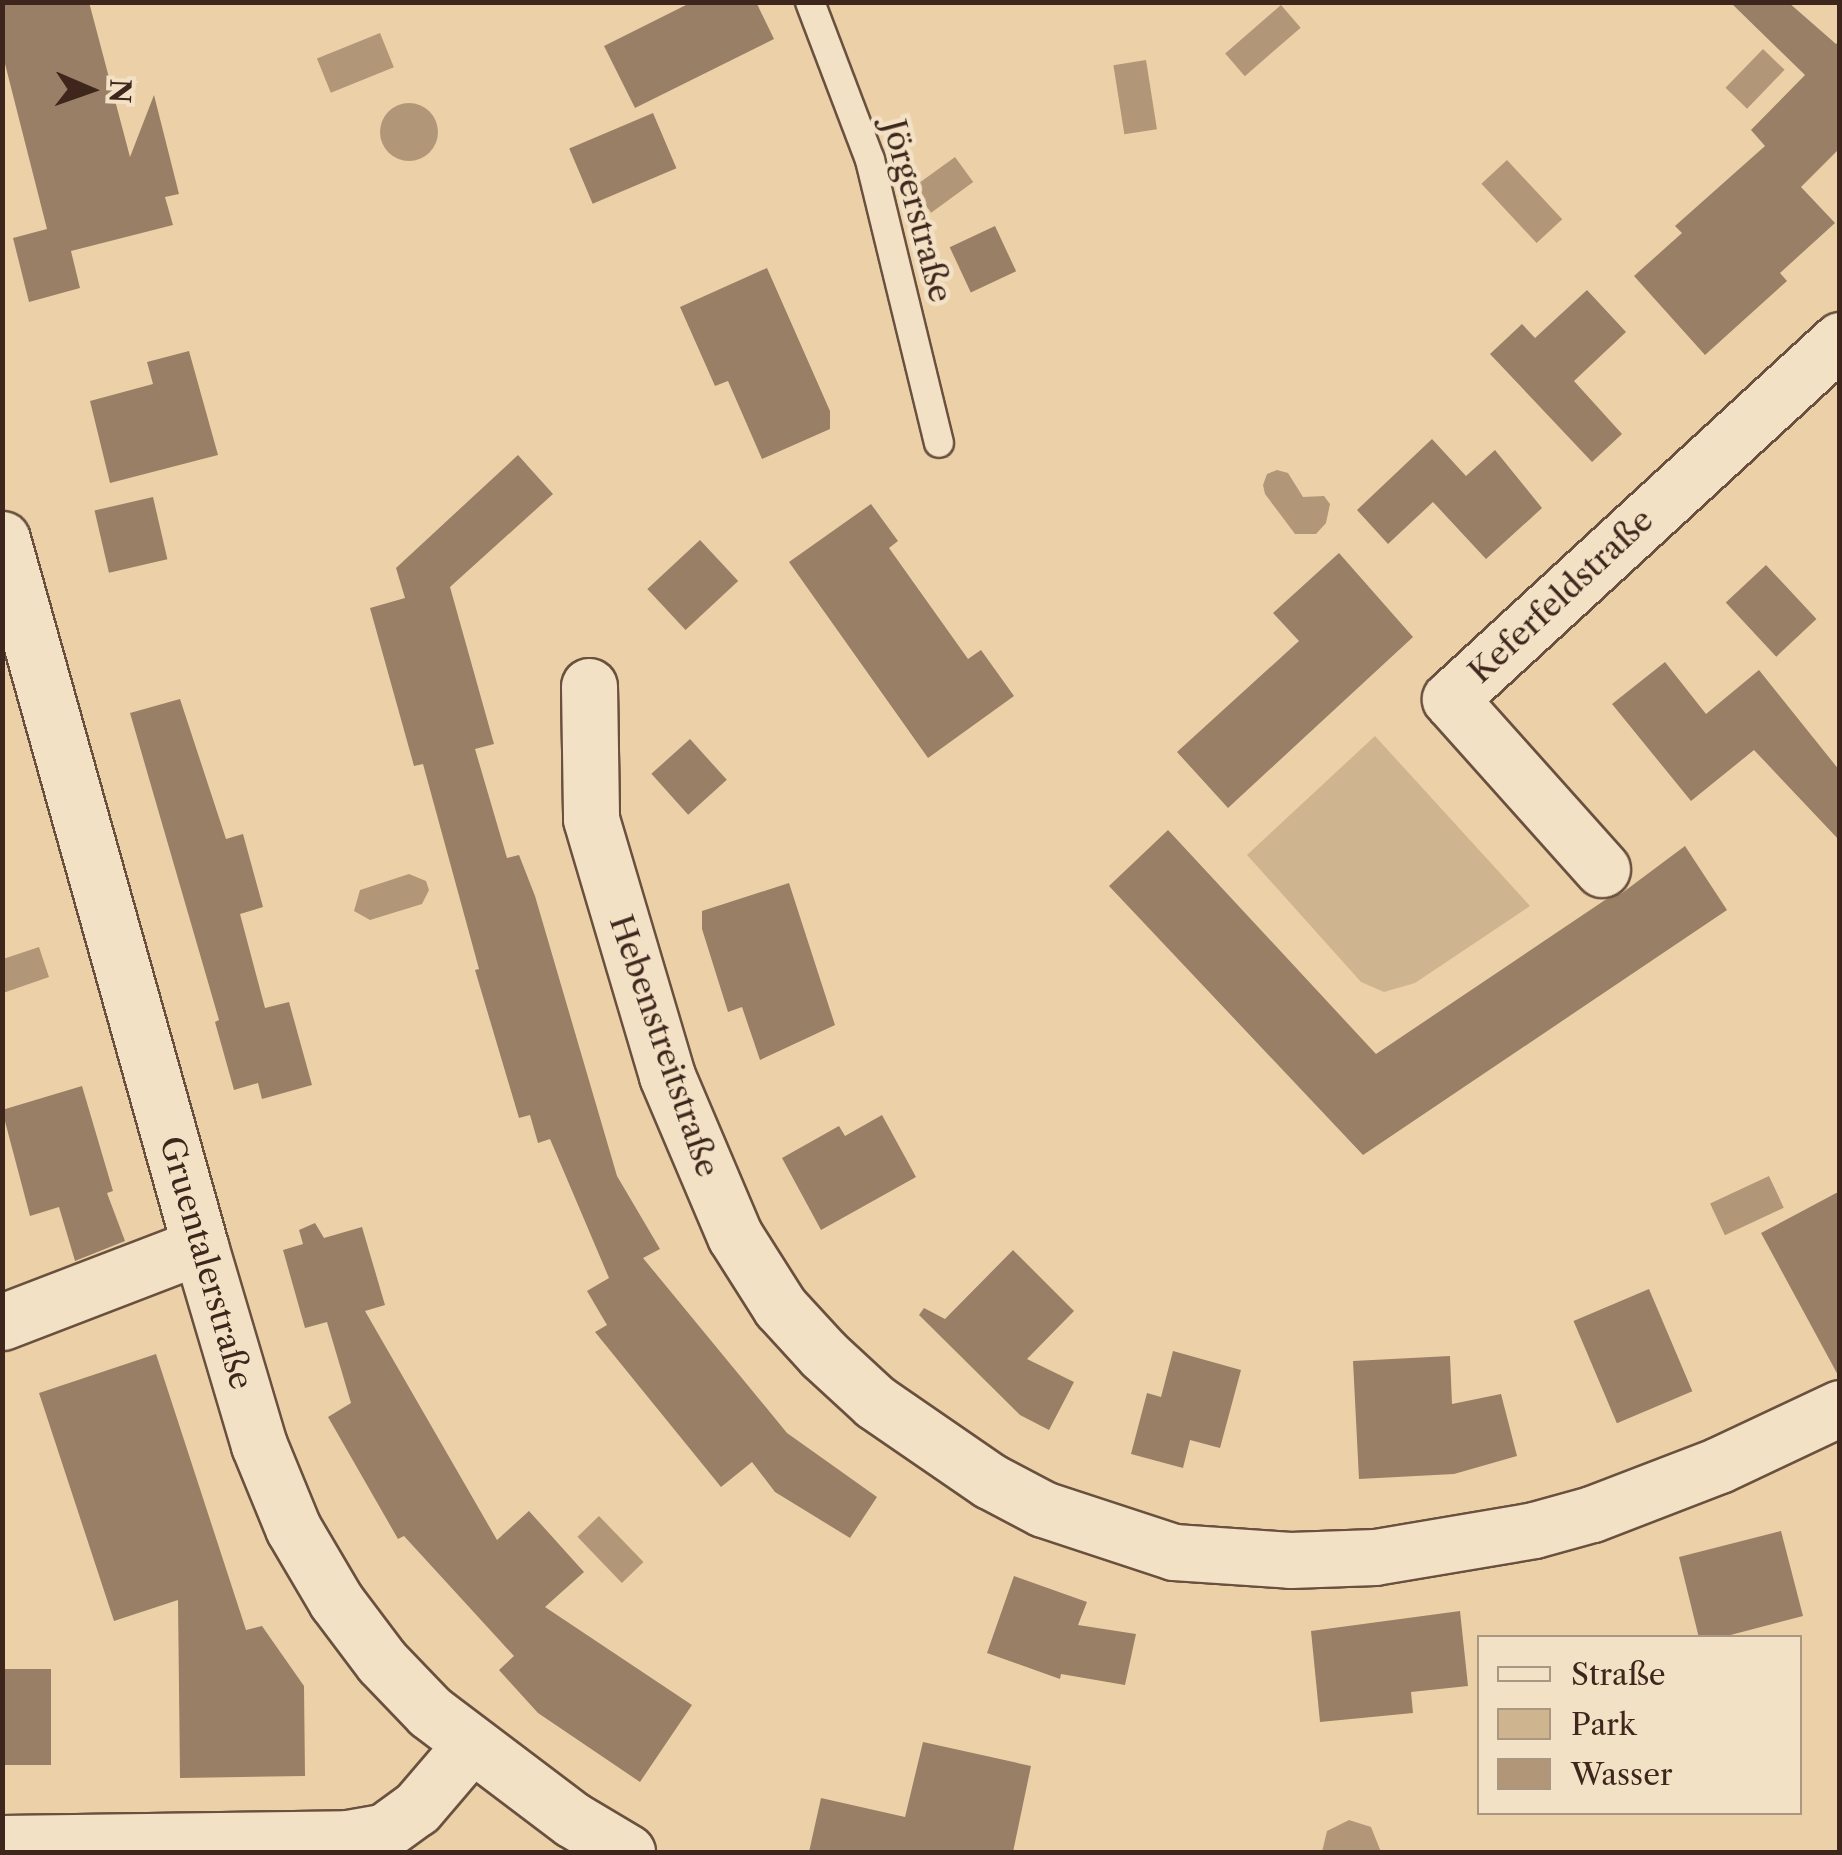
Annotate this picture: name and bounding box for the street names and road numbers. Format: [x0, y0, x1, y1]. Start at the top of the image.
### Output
street label: Jörgerstraße [874, 116, 960, 306]
street label: Keferfeldstraße [1461, 501, 1661, 691]
street label: Hebenstreitstraße [601, 910, 727, 1182]
street label: Gruentalerstraße [152, 1132, 260, 1394]

